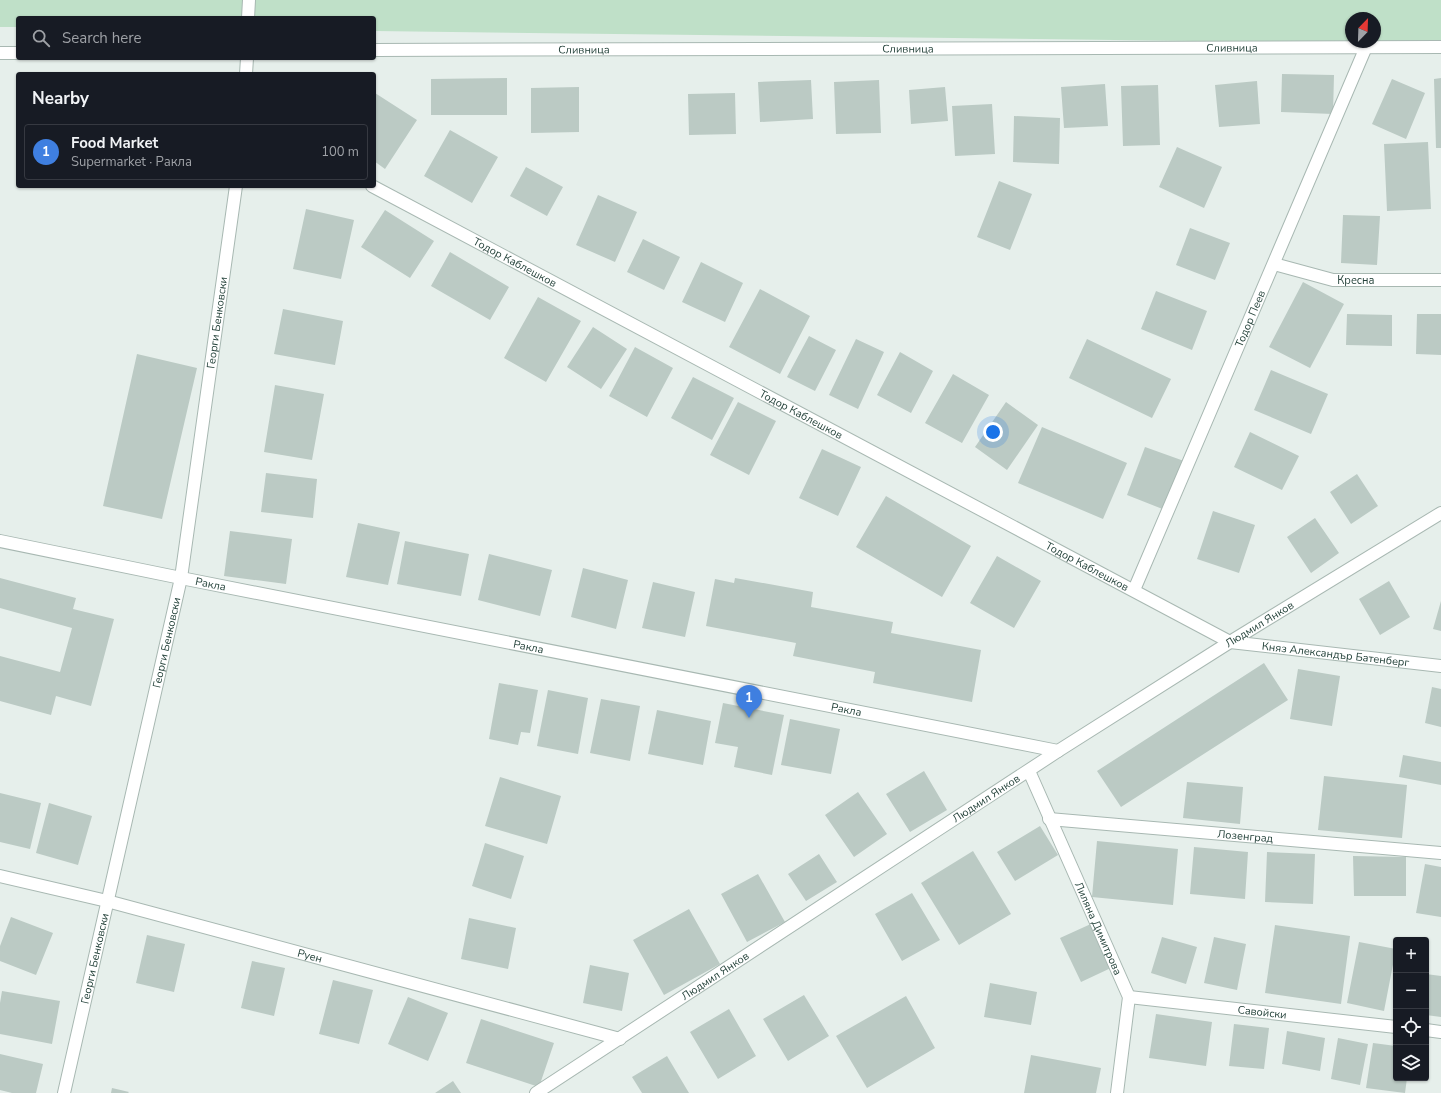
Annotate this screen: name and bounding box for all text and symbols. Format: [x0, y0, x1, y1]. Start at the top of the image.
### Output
north arrow [1345, 12, 1381, 48]
search box [16, 16, 376, 60]
icon: search [30, 27, 52, 49]
text: Search here [62, 28, 142, 48]
street label: Сливница [882, 41, 934, 57]
street label: Сливница [1206, 41, 1258, 56]
street label: Сливница [558, 42, 610, 57]
text: Nearby [32, 87, 89, 110]
text: Food Market [71, 133, 158, 153]
text: 1 [42, 143, 50, 161]
text: 100 m [321, 143, 359, 161]
text: Supermarket · Ракла [71, 153, 192, 171]
street label: Тодор Каблешков [470, 234, 559, 291]
street label: Кресна [1337, 273, 1375, 288]
street label: Георги Бенковски [203, 276, 231, 370]
street label: Тодор Пеев [1232, 288, 1269, 350]
street label: Тодор Каблешков [757, 386, 845, 443]
your location [983, 422, 1003, 442]
street label: Тодор Каблешков [1043, 538, 1131, 595]
street label: Ракла [194, 574, 227, 595]
street label: Георги Бенковски [149, 596, 184, 689]
street label: Людмил Янков [1222, 598, 1297, 651]
street label: Ракла [512, 637, 545, 657]
street label: Княз Александър Батенберг [1261, 639, 1410, 670]
pin: 1 [736, 685, 762, 718]
street label: Ракла [830, 699, 863, 720]
street label: Людмил Янков [950, 771, 1023, 826]
street label: Лозенград [1217, 827, 1274, 846]
street label: Лиляна Димитрова [1071, 880, 1125, 977]
street label: Георги Бенковски [77, 912, 113, 1005]
map controls [1393, 937, 1429, 1081]
button: + [1393, 937, 1429, 973]
street label: Руен [296, 946, 324, 967]
street label: Людмил Янков [679, 949, 752, 1004]
button: − [1393, 973, 1429, 1009]
street label: Савойски [1237, 1002, 1287, 1023]
button: locate [1393, 1009, 1429, 1045]
button: layers [1393, 1045, 1429, 1081]

